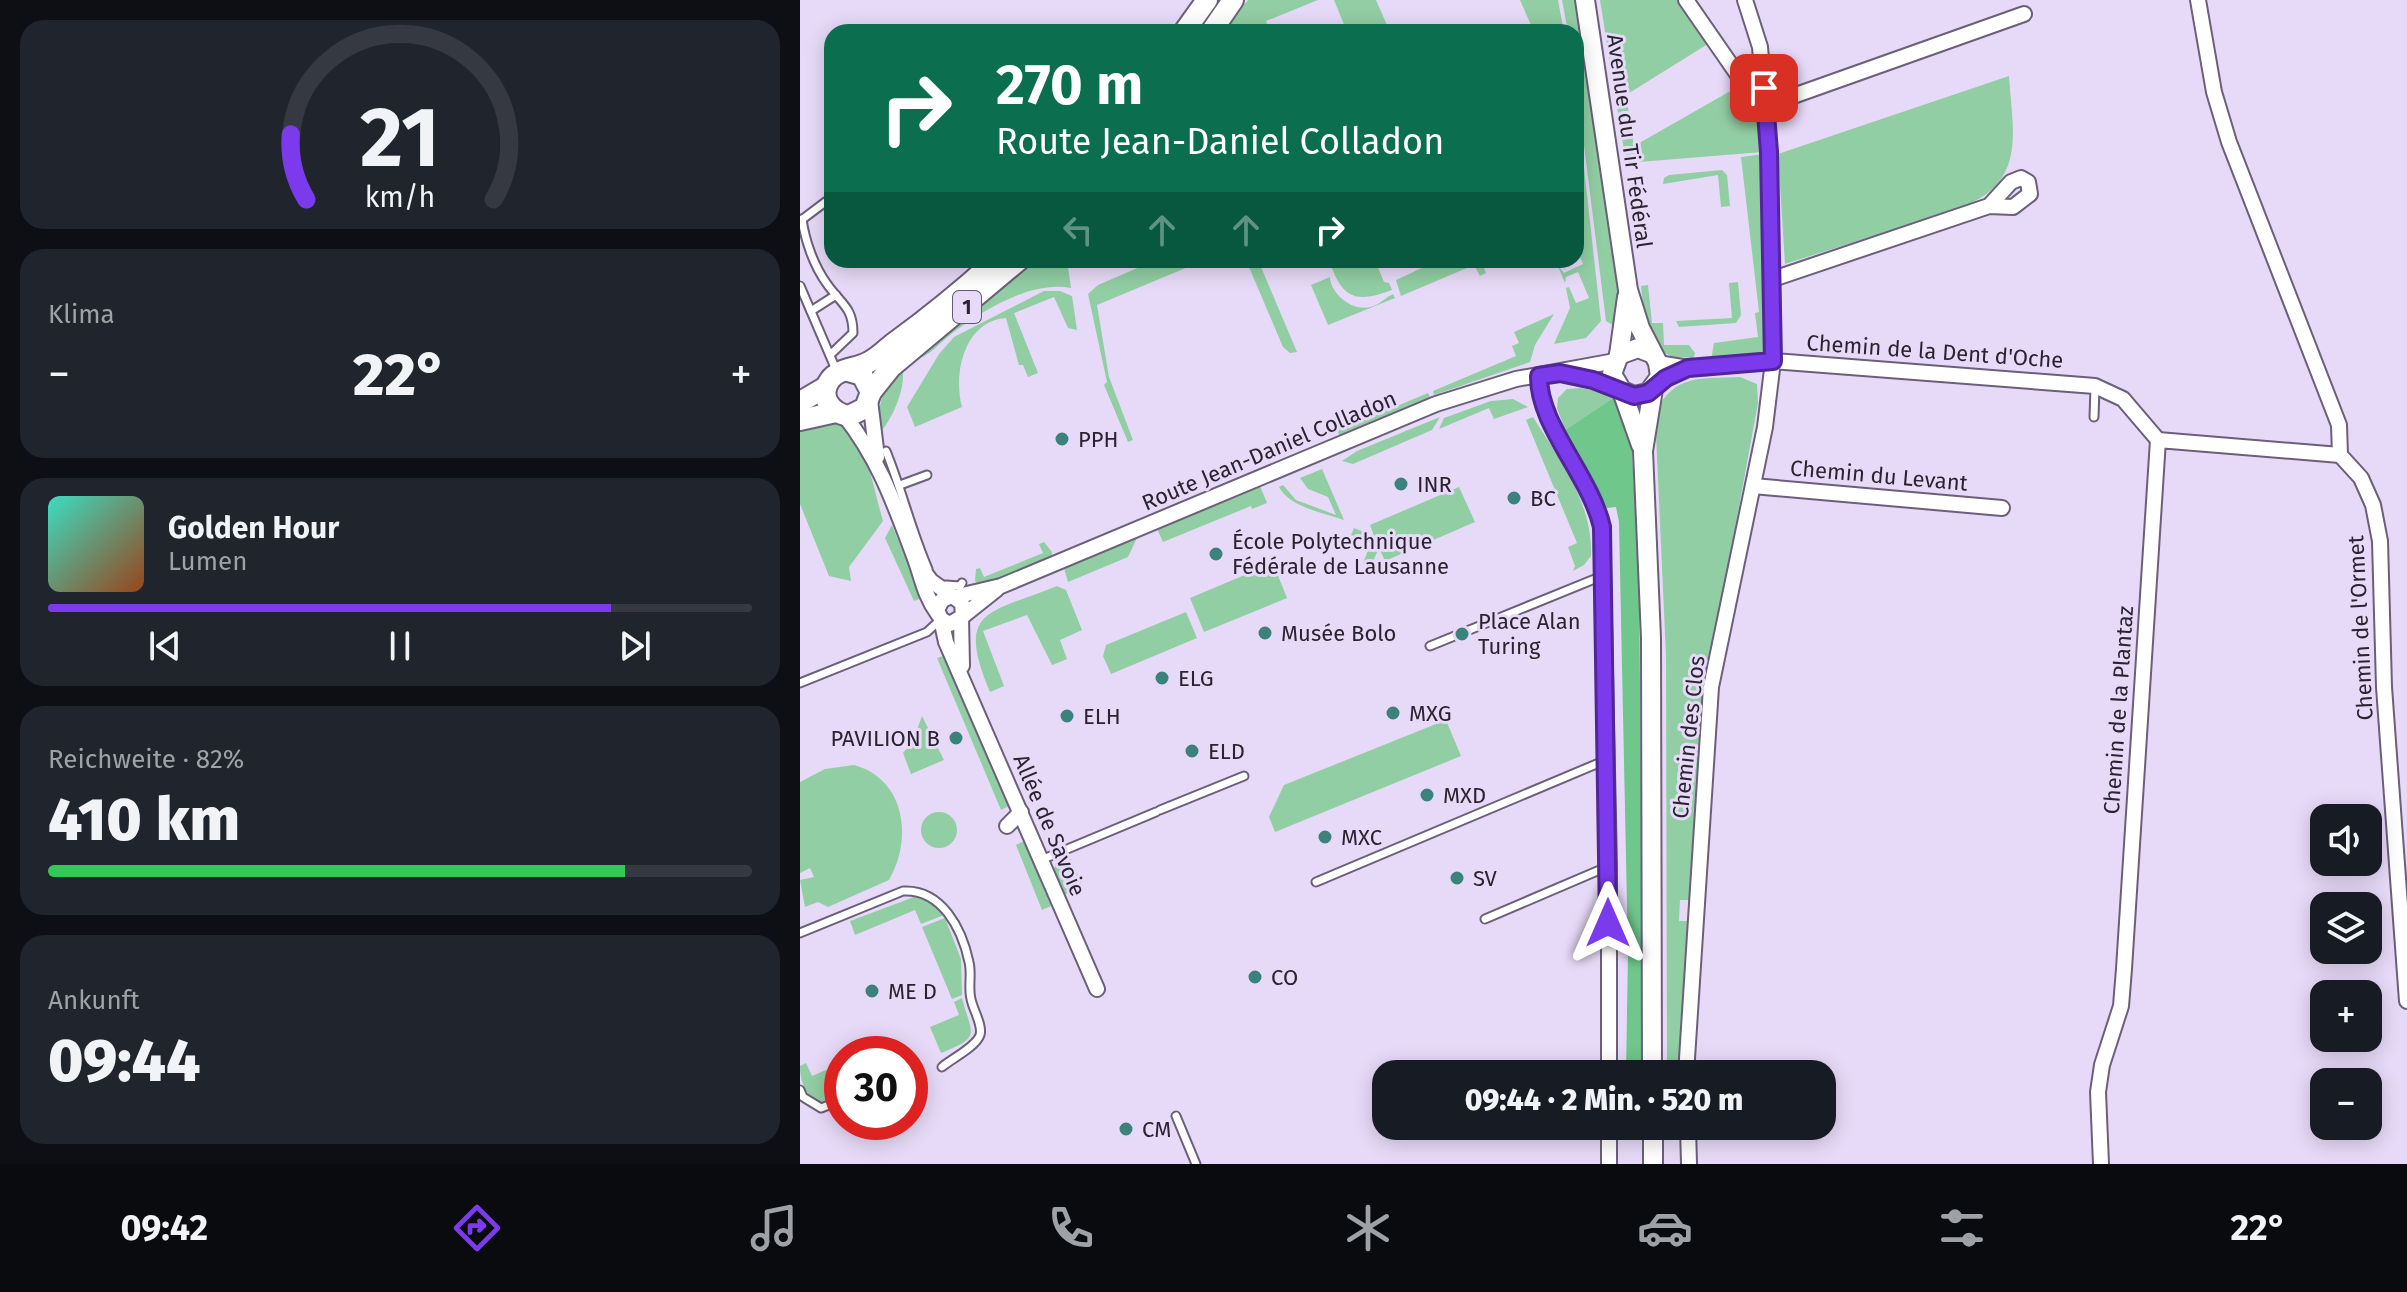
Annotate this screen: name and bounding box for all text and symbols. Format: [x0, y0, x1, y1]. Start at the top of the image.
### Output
street label: Avenue du Tir Fédéral [1601, 32, 1658, 250]
text: 270 m [996, 52, 1143, 119]
pin [1730, 54, 1798, 122]
icon: right [864, 56, 968, 160]
icon: arrive [1742, 66, 1786, 110]
text: 21 [360, 88, 440, 188]
text: Route Jean-Daniel Colladon [996, 120, 1444, 164]
text: km/h [365, 181, 435, 216]
icon: left [1056, 208, 1100, 252]
icon: ahead [1140, 208, 1184, 252]
icon: ahead [1224, 208, 1268, 252]
icon: right [1308, 208, 1352, 252]
road number: 1 [953, 291, 981, 323]
text: Klima [48, 299, 115, 330]
street label: Chemin de la Dent d'Oche [1806, 329, 2064, 374]
text: 22° [353, 339, 447, 411]
text: − [48, 348, 70, 401]
text: + [730, 348, 752, 401]
street label: Route Jean-Daniel Colladon [1138, 385, 1401, 516]
place label: PPH [1078, 426, 1119, 453]
marker: PPH [1053, 430, 1071, 448]
street label: Chemin du Levant [1789, 454, 1969, 497]
place label: INR [1417, 471, 1452, 498]
marker: INR [1392, 475, 1410, 493]
place label: BC [1530, 485, 1556, 512]
marker: BC [1505, 489, 1523, 507]
text: Golden Hour [168, 510, 339, 546]
place label: École Polytechnique Fédérale de Lausanne [1232, 528, 1449, 580]
street label: Chemin de l'Ormet [2342, 535, 2379, 721]
marker: École Polytechnique Fédérale de Lausanne [1207, 545, 1225, 563]
text: Lumen [168, 546, 247, 577]
street label: Chemin de la Plantaz [2098, 605, 2139, 815]
place label: Place Alan Turing [1478, 608, 1581, 660]
place label: Musée Bolo [1281, 620, 1396, 647]
icon: previous [143, 624, 187, 668]
icon: pause [378, 624, 422, 668]
icon: next [613, 624, 657, 668]
marker: Musée Bolo [1256, 624, 1274, 642]
marker: Place Alan Turing [1453, 625, 1471, 643]
street label: Chemin des Clos [1667, 654, 1710, 820]
place label: ELG [1178, 665, 1214, 692]
marker: ELG [1153, 669, 1171, 687]
place label: MXG [1409, 700, 1452, 727]
place label: ELH [1083, 703, 1121, 730]
marker: MXG [1384, 704, 1402, 722]
marker: ELH [1058, 707, 1076, 725]
place label: PAVILION B [831, 725, 940, 752]
marker: PAVILION B [947, 729, 965, 747]
place label: ELD [1208, 738, 1245, 765]
marker: ELD [1183, 742, 1201, 760]
text: Reichweite · 82% [48, 744, 244, 775]
street label: Allée de Savoie [1007, 750, 1092, 900]
place label: MXD [1443, 782, 1486, 809]
text: 410 km [48, 784, 240, 856]
marker: MXD [1418, 786, 1436, 804]
map controls [2310, 804, 2382, 1140]
button: sound [2310, 804, 2382, 876]
place label: MXC [1341, 824, 1382, 851]
marker: MXC [1316, 828, 1334, 846]
place label: SV [1473, 865, 1498, 892]
marker: SV [1448, 869, 1466, 887]
position arrow [1566, 881, 1650, 965]
button: layers [2310, 892, 2382, 964]
place label: CO [1271, 964, 1298, 991]
marker: CO [1246, 968, 1264, 986]
place label: ME D [888, 978, 937, 1005]
button: + [2310, 980, 2382, 1052]
marker: ME D [863, 982, 881, 1000]
text: Ankunft [48, 985, 140, 1016]
text: 09:44 [48, 1025, 200, 1097]
speed limit sign: 30 [824, 1036, 928, 1140]
button: − [2310, 1068, 2382, 1140]
text: 09:44 · 2 Min. · 520 m [1465, 1082, 1743, 1118]
place label: CM [1142, 1116, 1171, 1143]
marker: CM [1117, 1120, 1135, 1138]
icon: directions [449, 1200, 505, 1256]
icon: music [746, 1200, 802, 1256]
icon: phone [1043, 1200, 1099, 1256]
icon: climate [1340, 1200, 1396, 1256]
icon: car [1637, 1200, 1693, 1256]
icon: filters [1934, 1200, 1990, 1256]
text: 09:42 [120, 1206, 208, 1250]
text: 22° [2230, 1206, 2286, 1250]

